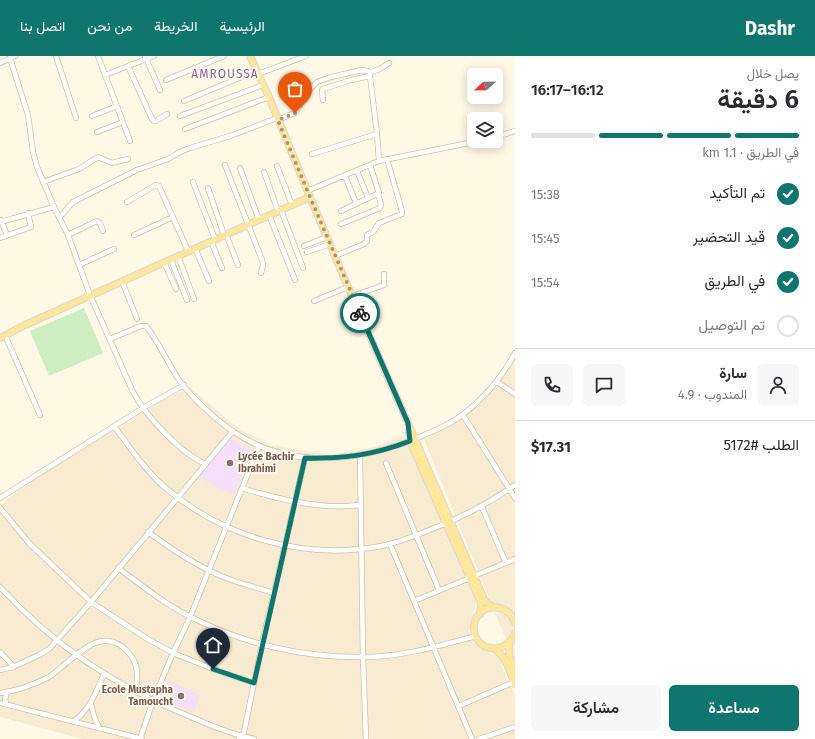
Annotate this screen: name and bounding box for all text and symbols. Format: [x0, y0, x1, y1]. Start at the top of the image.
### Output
text: Dashr [745, 17, 795, 40]
text: اتصل بنا [20, 18, 65, 35]
text: من نحن [87, 18, 132, 35]
text: الخريطة [154, 18, 197, 35]
text: الرئيسية [219, 18, 265, 35]
text: يصل خلال [747, 66, 799, 81]
district label: AMROUSSA [191, 67, 259, 81]
north arrow [467, 68, 503, 104]
map controls [467, 68, 503, 148]
pin [278, 72, 312, 113]
icon: bag [284, 78, 306, 100]
text: 16:12–16:17 [531, 81, 604, 99]
text: 6 دقيقة [717, 84, 799, 115]
button: layers [467, 112, 503, 148]
text: في الطريق · 1.1 km [702, 145, 799, 160]
icon: check [777, 183, 799, 205]
text: تم التأكيد [709, 184, 765, 202]
text: 15:38 [531, 187, 560, 202]
icon: check [777, 227, 799, 249]
text: قيد التحضير [693, 228, 765, 246]
text: 15:45 [531, 231, 560, 246]
icon: check [777, 271, 799, 293]
text: في الطريق [704, 272, 765, 290]
text: 15:54 [531, 275, 560, 290]
courier [340, 293, 380, 333]
icon: bike [349, 302, 371, 324]
text: تم التوصيل [699, 316, 765, 334]
button: phone [531, 364, 573, 406]
button: chat [583, 364, 625, 406]
text: سارة [719, 364, 747, 382]
button: person [757, 364, 799, 406]
text: المندوب · 4.9 [678, 387, 747, 402]
text: الطلب #5172 [724, 436, 799, 454]
text: $17.31 [531, 438, 571, 456]
place label: Lycée Bachir Ibrahimi [238, 450, 295, 475]
marker: Lycée Bachir Ibrahimi [225, 458, 235, 468]
pin [196, 628, 230, 669]
icon: home [202, 634, 224, 656]
place label: Ecole Mustapha Tamoucht [102, 684, 174, 708]
button: مشاركة [531, 685, 661, 731]
button: مساعدة [669, 685, 799, 731]
marker: Ecole Mustapha Tamoucht [176, 691, 186, 701]

